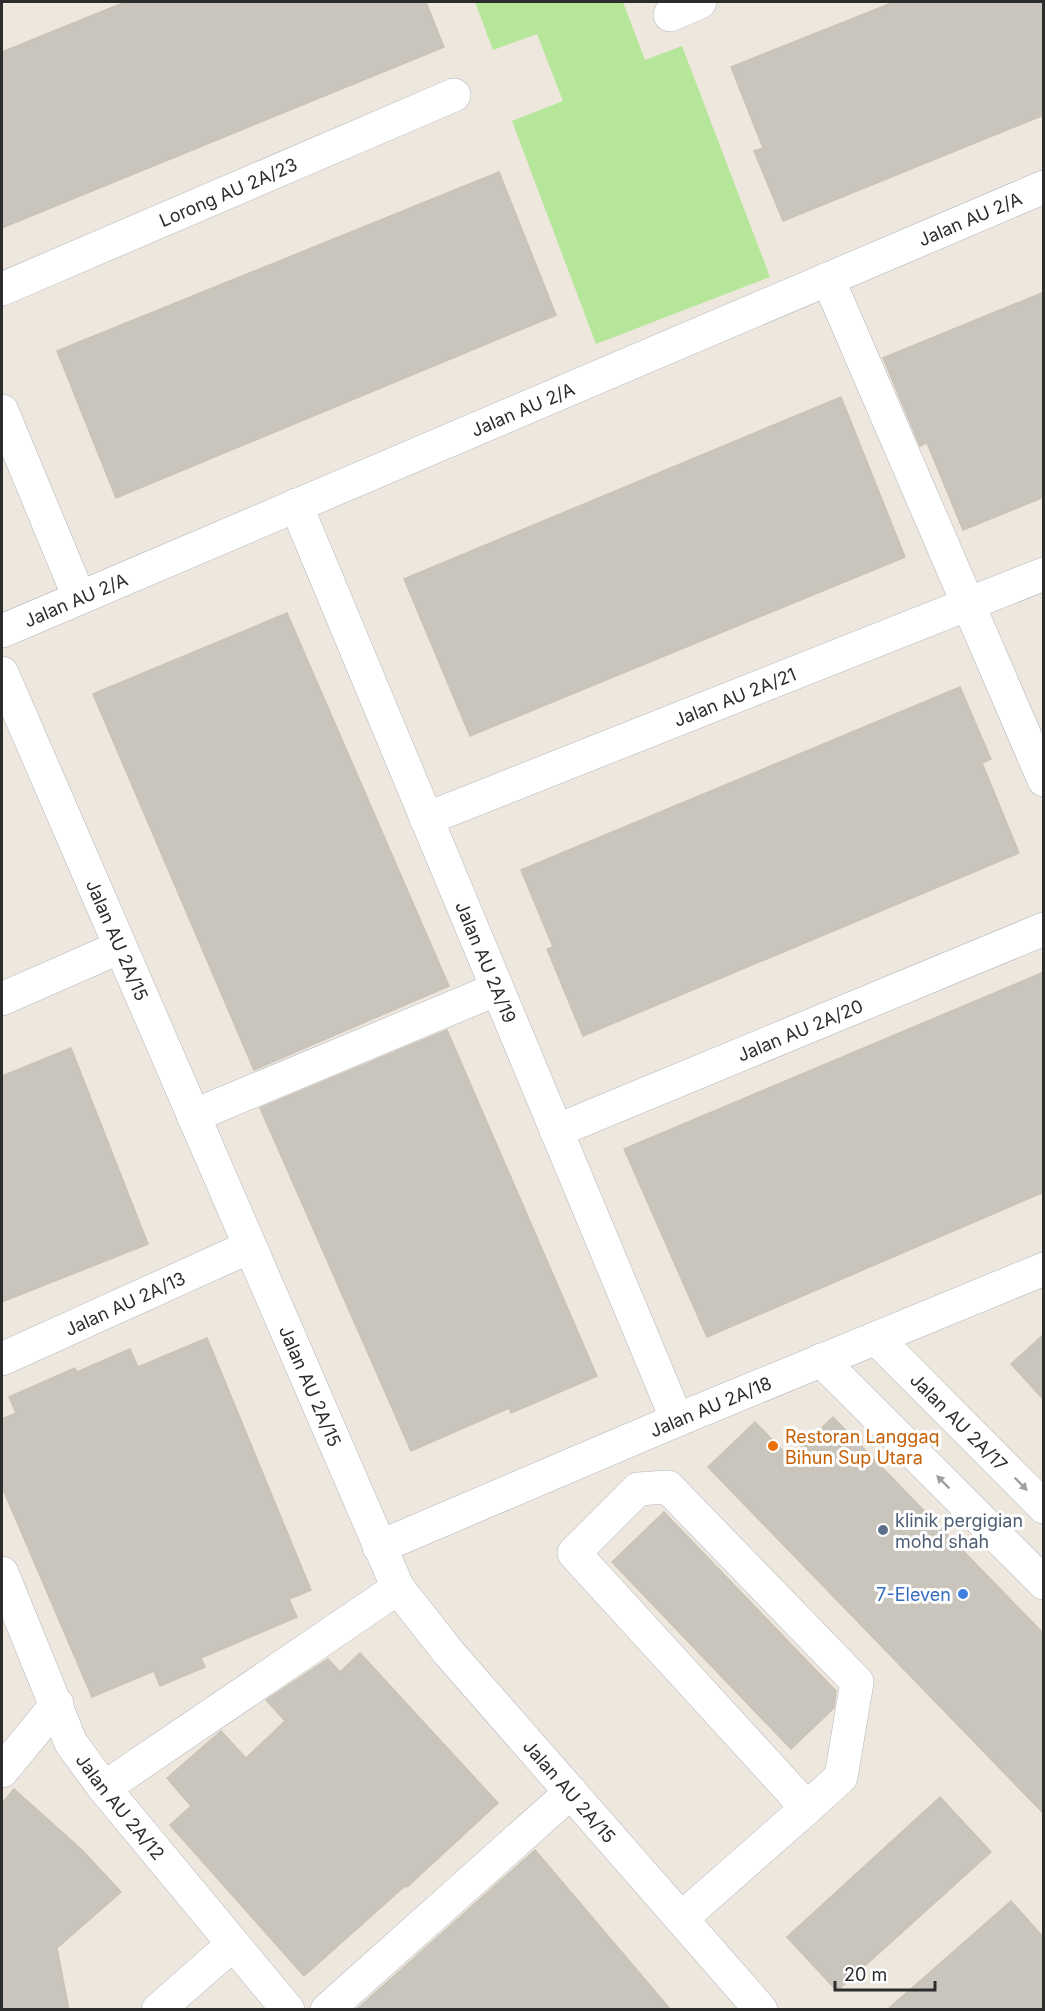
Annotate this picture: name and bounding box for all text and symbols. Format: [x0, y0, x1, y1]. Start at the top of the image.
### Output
street label: Lorong AU 2A/23 [156, 153, 300, 231]
street label: Jalan AU 2/A [915, 187, 1025, 250]
street label: Jalan AU 2/A [468, 378, 578, 440]
street label: Jalan AU 2/A [21, 568, 131, 631]
street label: Jalan AU 2A/21 [670, 663, 799, 730]
street label: Jalan AU 2A/15 [82, 876, 153, 1004]
street label: Jalan AU 2A/19 [452, 898, 521, 1026]
street label: Jalan AU 2A/20 [734, 995, 866, 1065]
street label: Jalan AU 2A/13 [61, 1267, 188, 1340]
street label: Jalan AU 2A/15 [275, 1322, 346, 1450]
street label: Jalan AU 2A/17 [906, 1369, 1012, 1475]
street label: Jalan AU 2A/18 [646, 1372, 774, 1441]
place label: Restoran Langgaq Bihun Sup Utara [785, 1426, 940, 1468]
marker: Restoran Langgaq Bihun Sup Utara [766, 1439, 780, 1453]
one-way arrow [936, 1476, 950, 1490]
one-way arrow [1013, 1477, 1027, 1491]
place label: klinik pergigian mohd shah [895, 1510, 1023, 1552]
marker: klinik pergigian mohd shah [876, 1523, 890, 1537]
place label: 7-Eleven [876, 1584, 951, 1605]
marker: 7-Eleven [956, 1587, 970, 1601]
street label: Jalan AU 2A/15 [519, 1735, 620, 1847]
street label: Jalan AU 2A/12 [72, 1749, 169, 1864]
scale bar [835, 1954, 936, 1992]
text: 20 m [844, 1964, 887, 1985]

